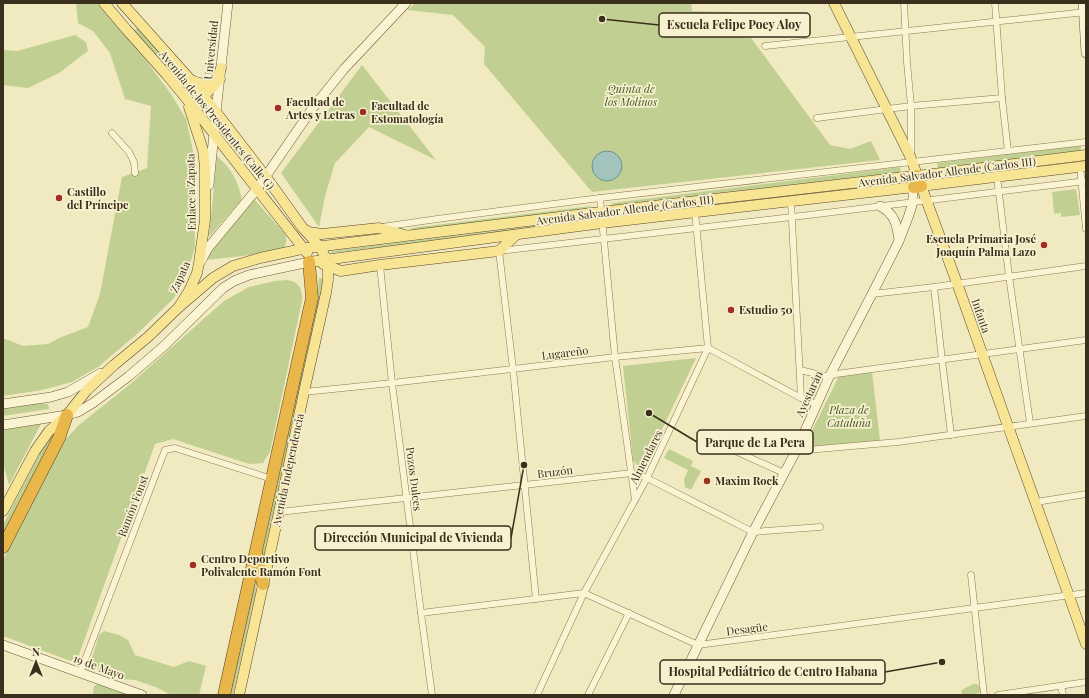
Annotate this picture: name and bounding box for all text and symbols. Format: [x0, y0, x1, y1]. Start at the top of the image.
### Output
callout: Escuela Felipe Poey Aloy [659, 13, 810, 37]
text: Escuela Felipe Poey Aloy [667, 16, 802, 32]
street label: Universidad [200, 19, 221, 80]
street label: Avenida de los Presidentes (Calle G) [156, 46, 278, 192]
park label: Quinta de los Molinos [605, 81, 658, 109]
place label: Facultad de Artes y Letras [285, 94, 355, 122]
place label: Facultad de Estomatología [371, 98, 444, 126]
marker: Facultad de Artes y Letras [273, 103, 283, 113]
marker: Facultad de Estomatología [358, 107, 368, 117]
street label: Enlace a Zapata [182, 153, 199, 231]
street label: Avenida Salvador Allende (Carlos III) [856, 153, 1037, 190]
place label: Castillo del Príncipe [67, 184, 129, 212]
street label: Avenida Salvador Allende (Carlos III) [534, 191, 715, 228]
marker: Castillo del Príncipe [54, 193, 64, 203]
place label: Escuela Primaria José Joaquín Palma Lazo [926, 231, 1036, 259]
marker: Escuela Primaria José Joaquín Palma Lazo [1039, 240, 1049, 250]
street label: Zapata [166, 258, 193, 295]
street label: Infanta [969, 297, 994, 335]
place label: Estudio 50 [739, 302, 793, 317]
marker: Estudio 50 [726, 305, 736, 315]
street label: Lugareño [541, 342, 589, 363]
street label: Ayestarán [791, 368, 826, 420]
park label: Plaza de Cataluña [827, 402, 871, 430]
street label: Avenida Independencia [268, 411, 307, 529]
street label: Almendares [625, 427, 666, 487]
callout: Parque de La Pera [697, 430, 813, 454]
text: Parque de La Pera [705, 434, 806, 450]
street label: Pozos Dulces [403, 446, 426, 512]
street label: Bruzón [536, 462, 574, 481]
street label: Ramón Fonst [114, 473, 151, 539]
place label: Maxim Rock [715, 473, 779, 488]
marker: Maxim Rock [702, 476, 712, 486]
callout: Dirección Municipal de Vivienda [315, 526, 511, 550]
text: Dirección Municipal de Vivienda [323, 529, 504, 545]
place label: Centro Deportivo Polivalente Ramón Font [201, 551, 321, 579]
marker: Centro Deportivo Polivalente Ramón Font [188, 560, 198, 570]
street label: Desagüe [725, 618, 769, 638]
north arrow [16, 642, 56, 682]
text: N [32, 644, 40, 659]
street label: 19 de Mayo [71, 650, 127, 683]
callout: Hospital Pediátrico de Centro Habana [660, 660, 885, 684]
text: Hospital Pediátrico de Centro Habana [668, 663, 878, 679]

